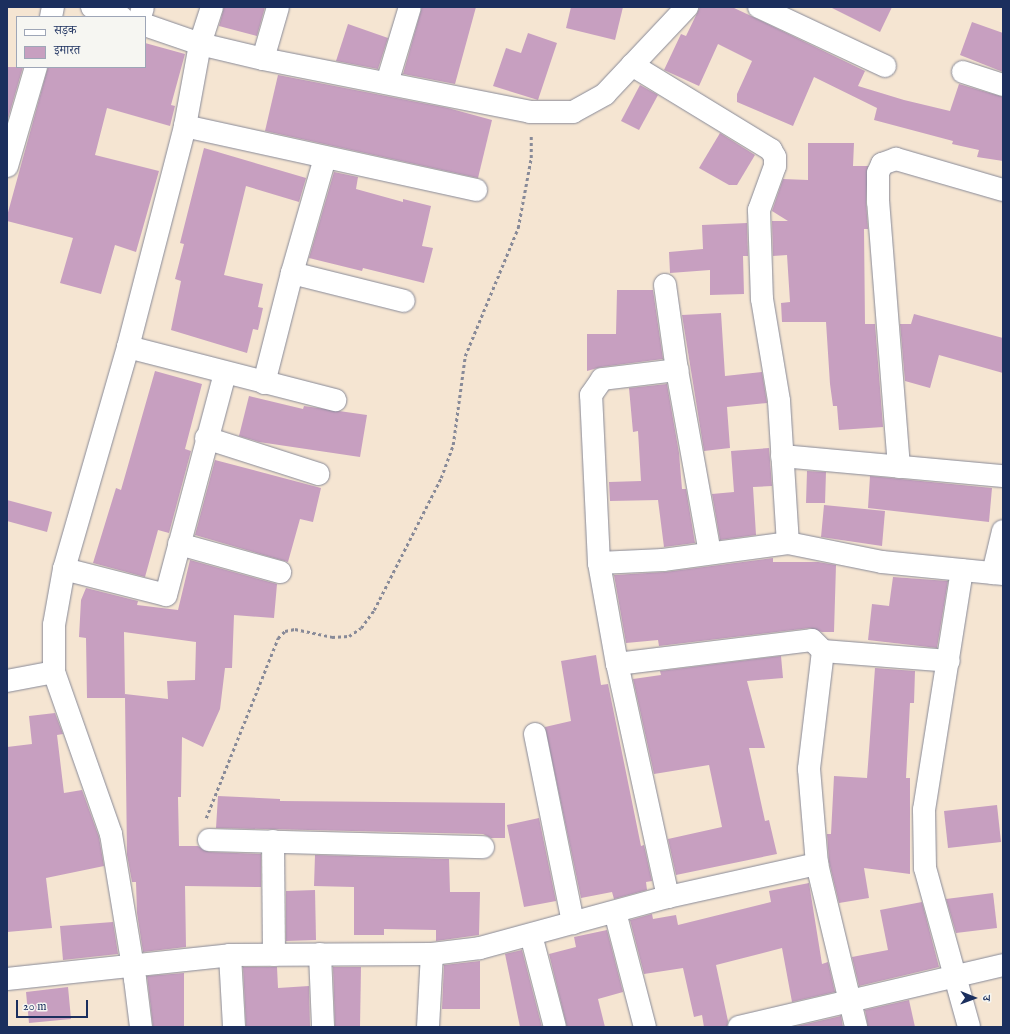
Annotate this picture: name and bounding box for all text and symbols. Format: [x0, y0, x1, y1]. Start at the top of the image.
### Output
legend [16, 16, 146, 68]
text: सड़क [54, 23, 77, 38]
text: इमारत [54, 43, 80, 58]
north arrow [954, 978, 994, 1018]
scale bar [18, 992, 90, 1018]
text: उ [979, 995, 993, 1001]
text: 20 m [23, 999, 46, 1014]

